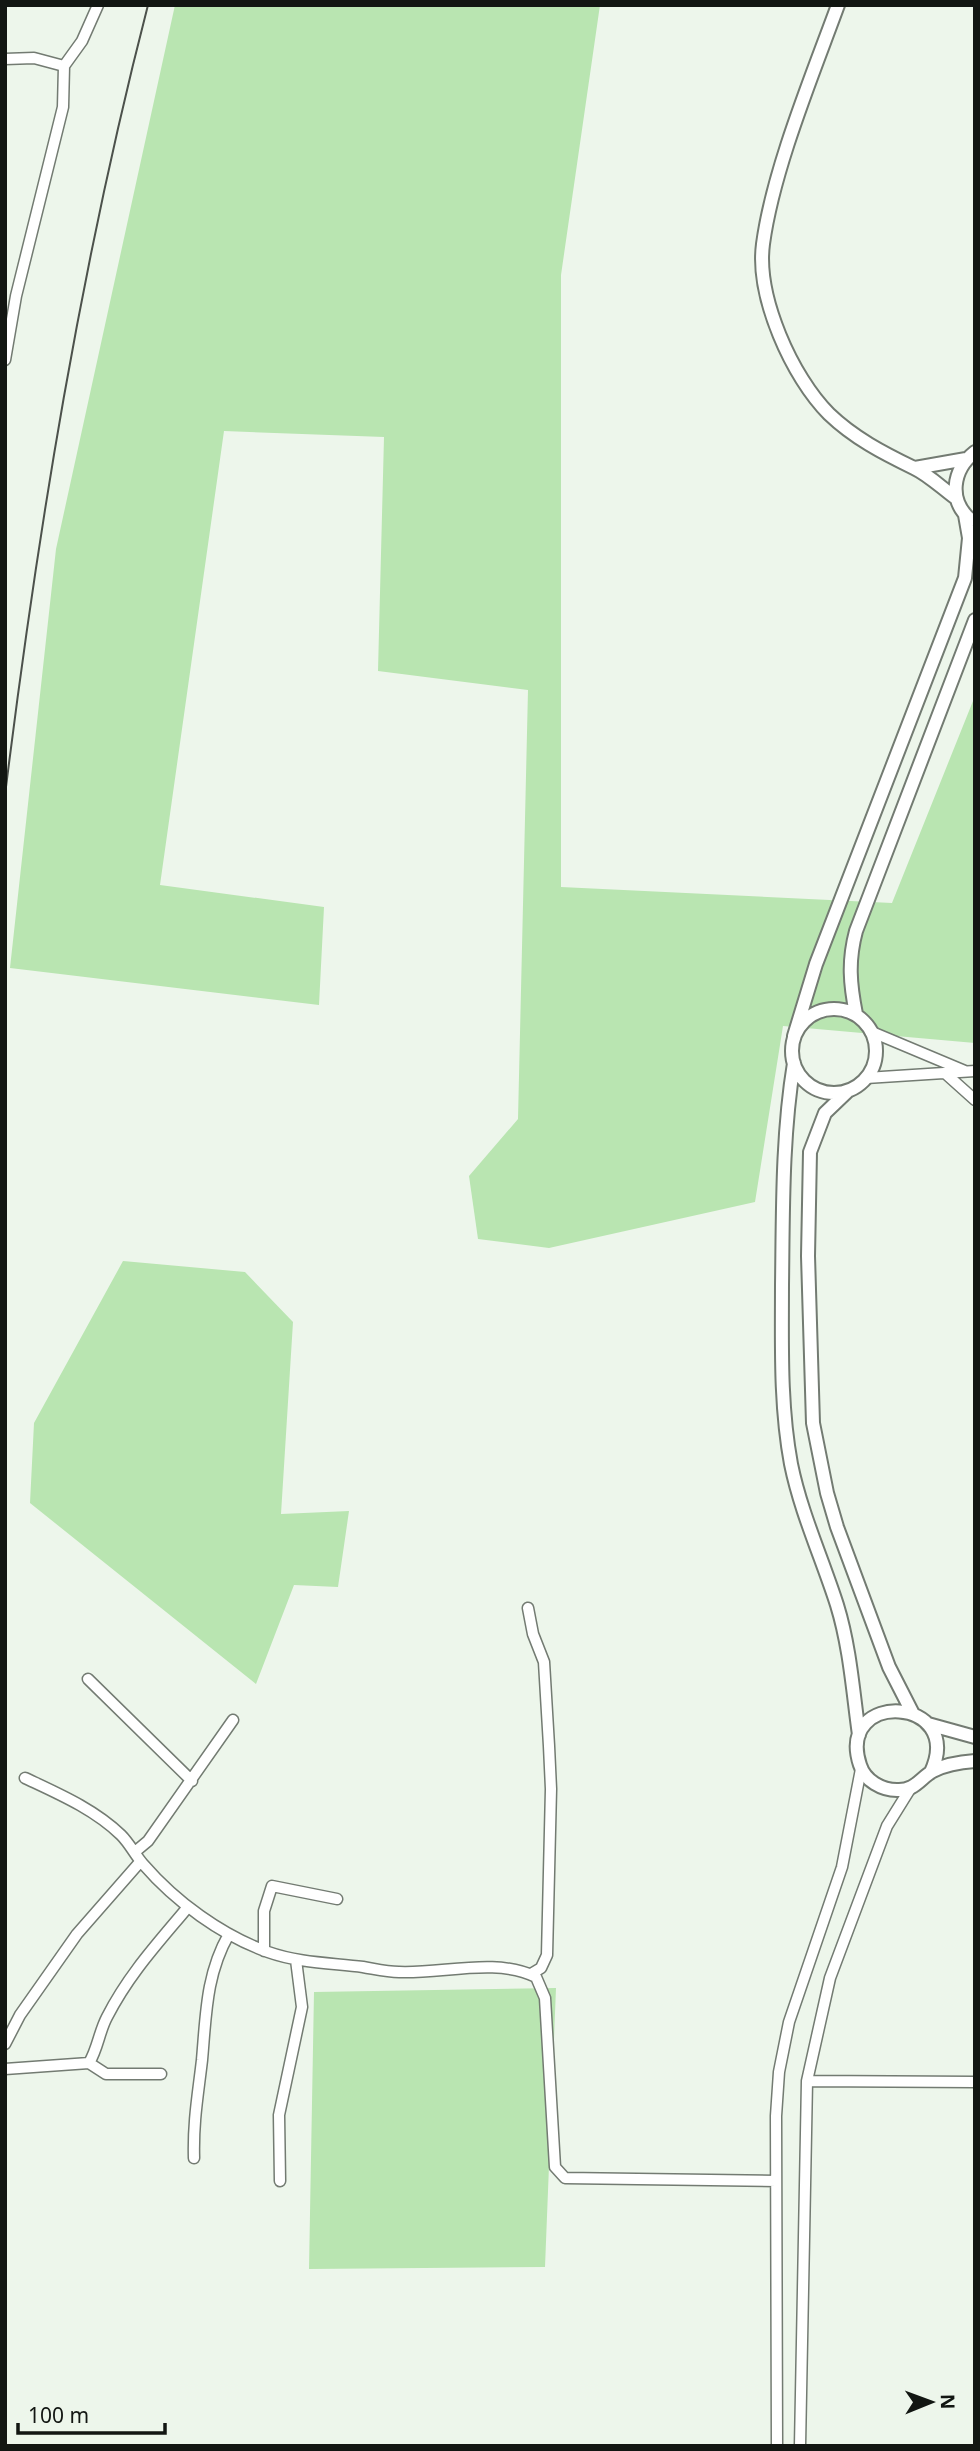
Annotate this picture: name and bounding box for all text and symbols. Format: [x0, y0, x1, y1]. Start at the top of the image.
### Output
north arrow [896, 2367, 966, 2437]
scale bar [18, 2392, 164, 2436]
text: N [935, 2394, 961, 2410]
text: 100 m [28, 2401, 89, 2429]

